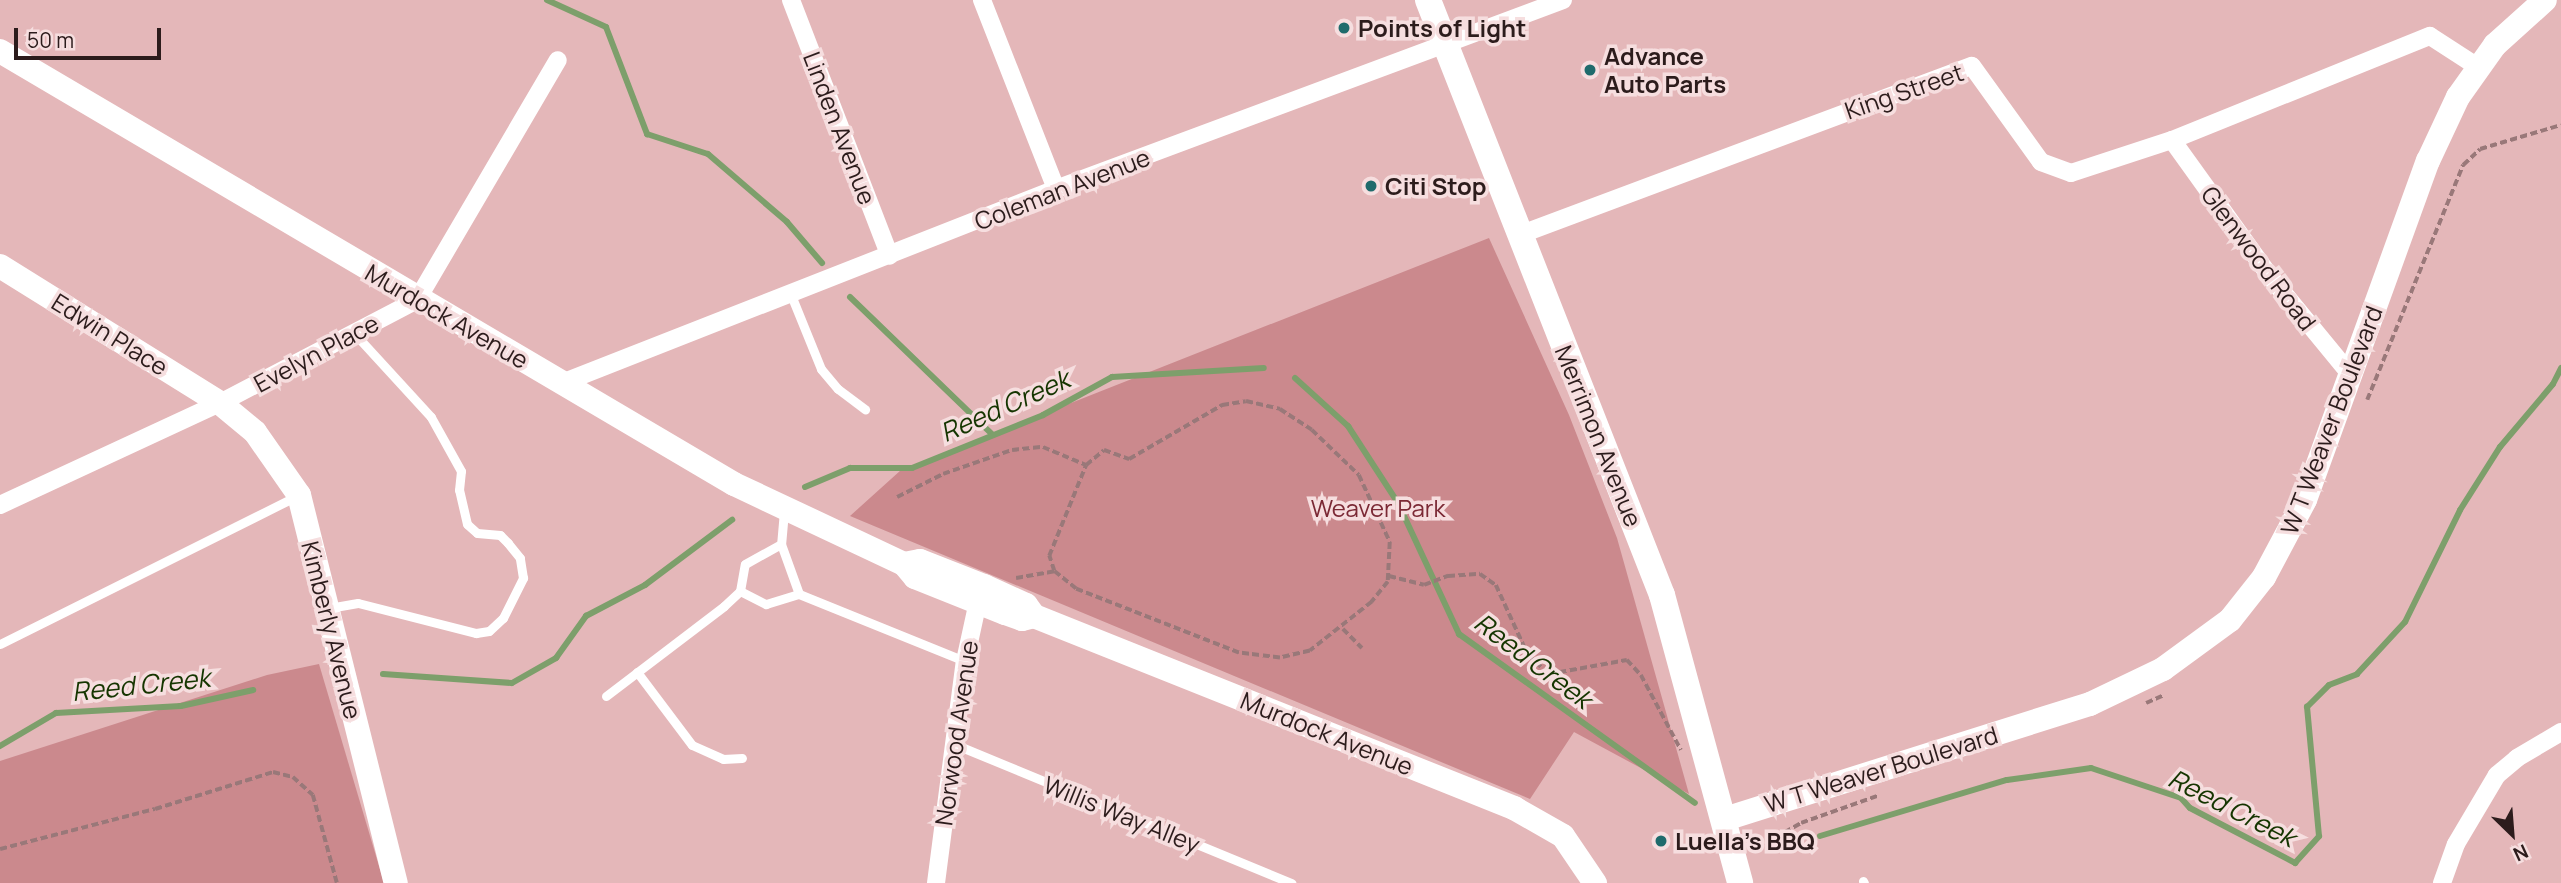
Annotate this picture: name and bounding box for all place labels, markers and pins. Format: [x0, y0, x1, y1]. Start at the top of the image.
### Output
place label: Points of Light [1358, 14, 1526, 42]
marker: Points of Light [1336, 20, 1352, 36]
place label: Advance Auto Parts [1604, 42, 1726, 98]
marker: Advance Auto Parts [1582, 62, 1598, 78]
place label: Citi Stop [1385, 172, 1487, 200]
marker: Citi Stop [1363, 178, 1379, 194]
place label: Luella's BBQ [1675, 827, 1814, 855]
marker: Luella's BBQ [1653, 833, 1669, 849]

